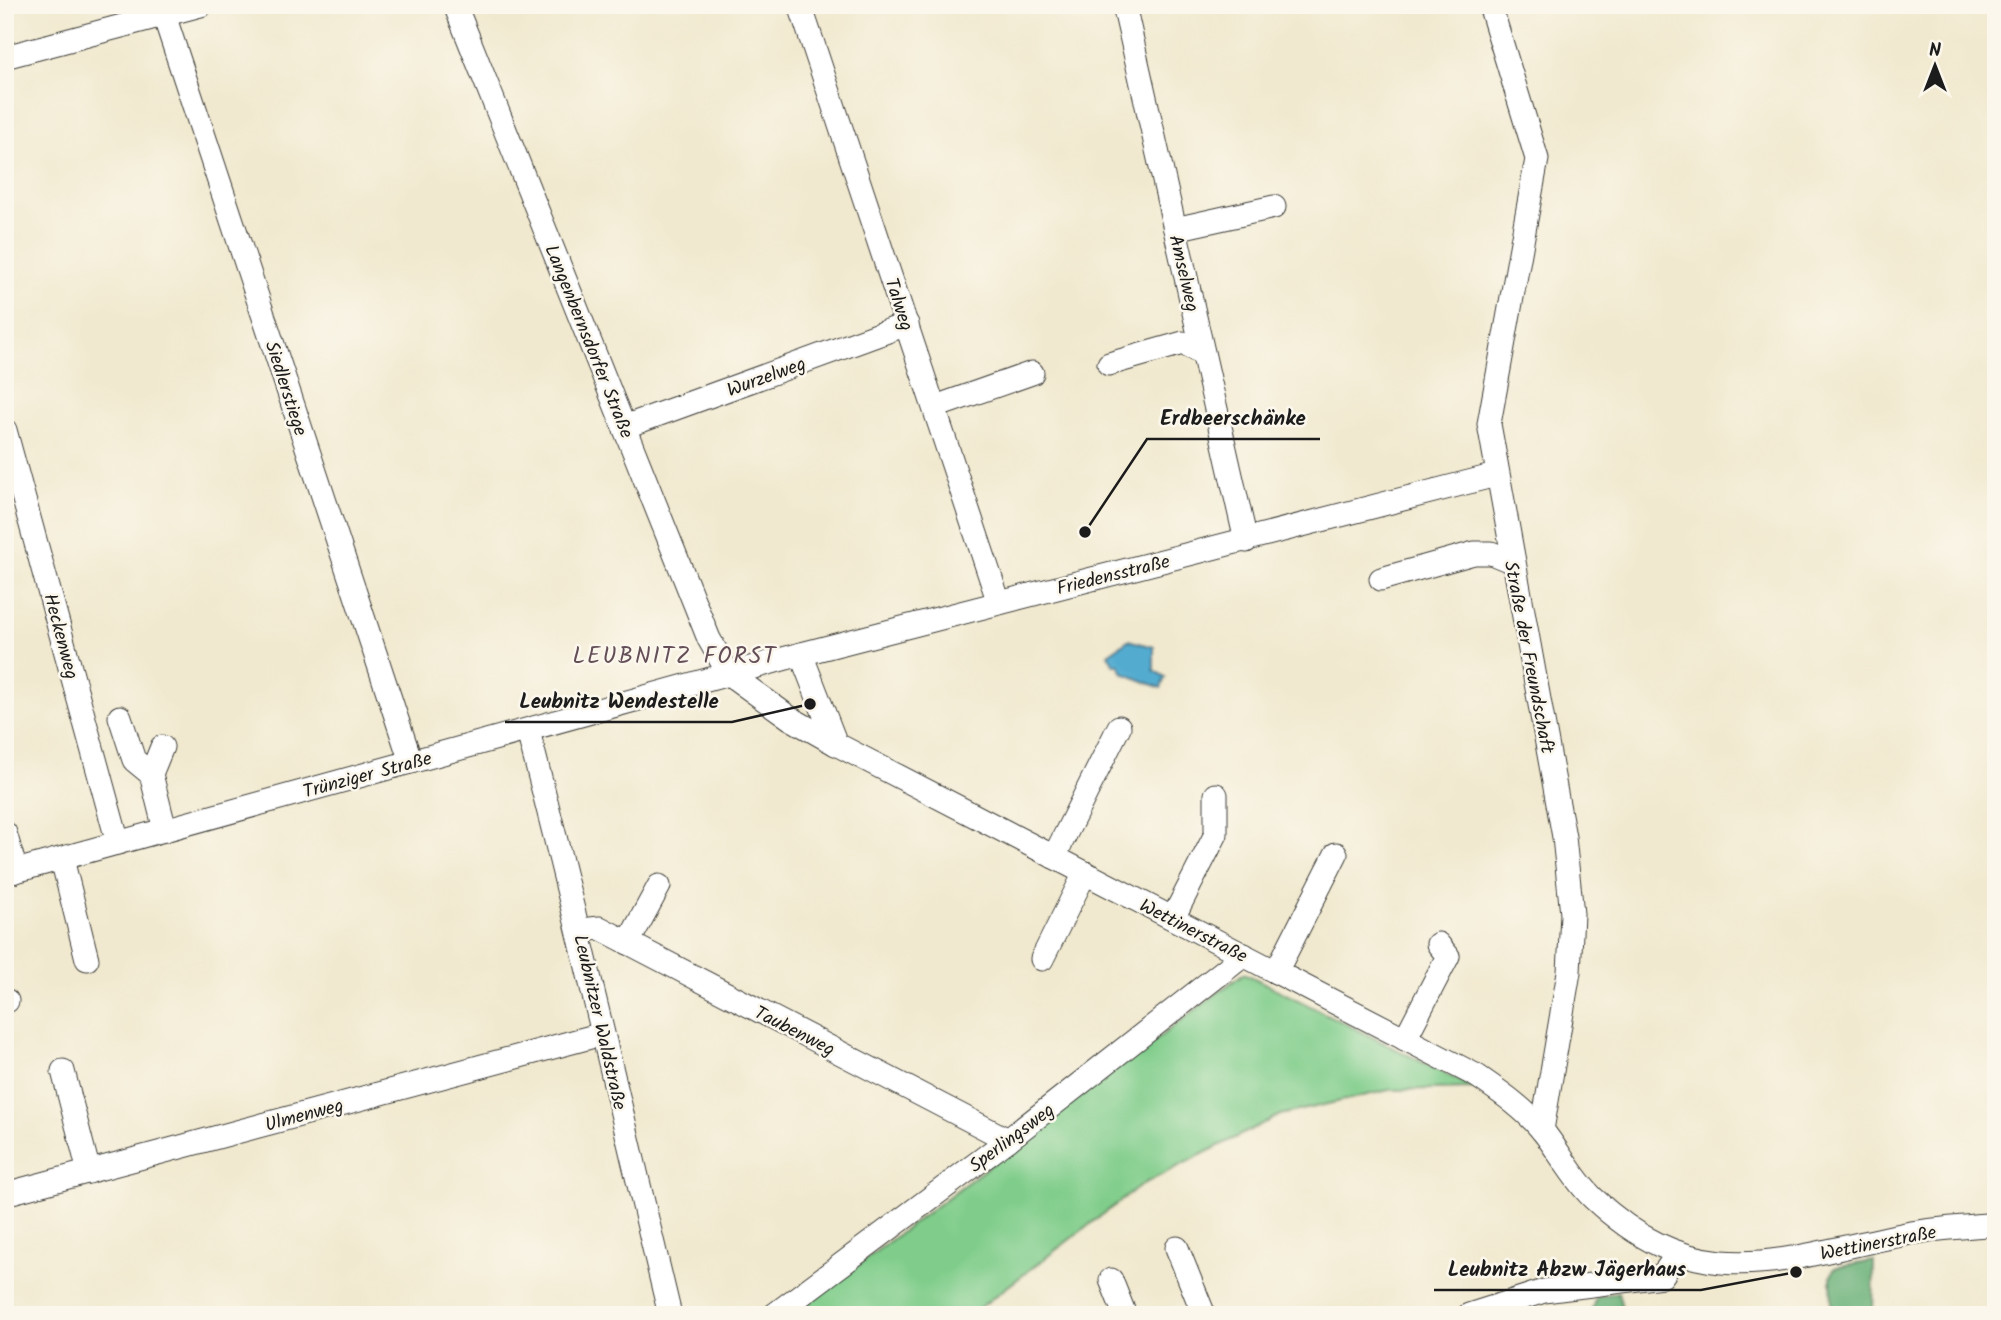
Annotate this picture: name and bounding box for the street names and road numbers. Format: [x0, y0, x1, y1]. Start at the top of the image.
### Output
street label: Amselweg [1160, 232, 1206, 315]
street label: Langenbernsdorfer Straße [536, 240, 641, 443]
street label: Talweg [875, 274, 921, 335]
street label: Siedlerstiege [256, 337, 315, 440]
street label: Wurzelweg [723, 350, 810, 406]
street label: Friedensstraße [1054, 547, 1174, 605]
street label: Straße der Freundschaft [1495, 559, 1562, 757]
street label: Heckenweg [34, 590, 86, 683]
street label: Trünziger Straße [300, 744, 436, 808]
street label: Wettinerstraße [1134, 892, 1253, 972]
street label: Leubnitzer Waldstraße [564, 932, 634, 1114]
street label: Taubenweg [748, 999, 840, 1065]
street label: Ulmenweg [262, 1091, 347, 1141]
street label: Sperlingsweg [963, 1096, 1061, 1181]
street label: Wettinerstraße [1818, 1218, 1940, 1270]

